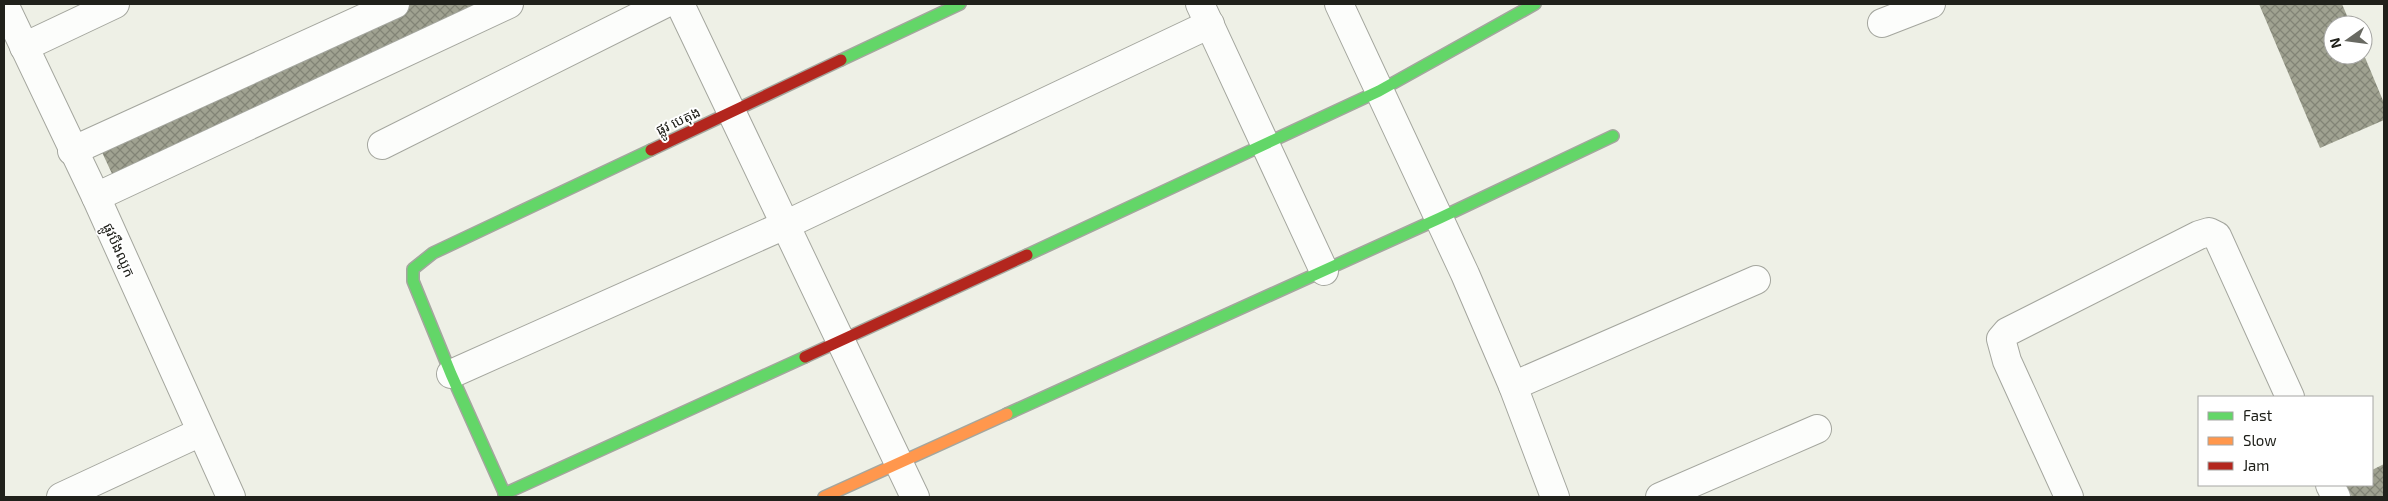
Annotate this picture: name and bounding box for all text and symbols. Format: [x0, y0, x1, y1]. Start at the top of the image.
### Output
north arrow [2323, 15, 2373, 65]
text: N [2325, 36, 2344, 50]
street label: ផ្លូវ បេតុង [653, 103, 705, 142]
street label: ផ្លូវបឹងឈូក [96, 220, 139, 281]
legend [2198, 396, 2373, 486]
text: Fast [2243, 406, 2273, 424]
text: Slow [2243, 431, 2277, 449]
text: Jam [2243, 456, 2269, 474]

